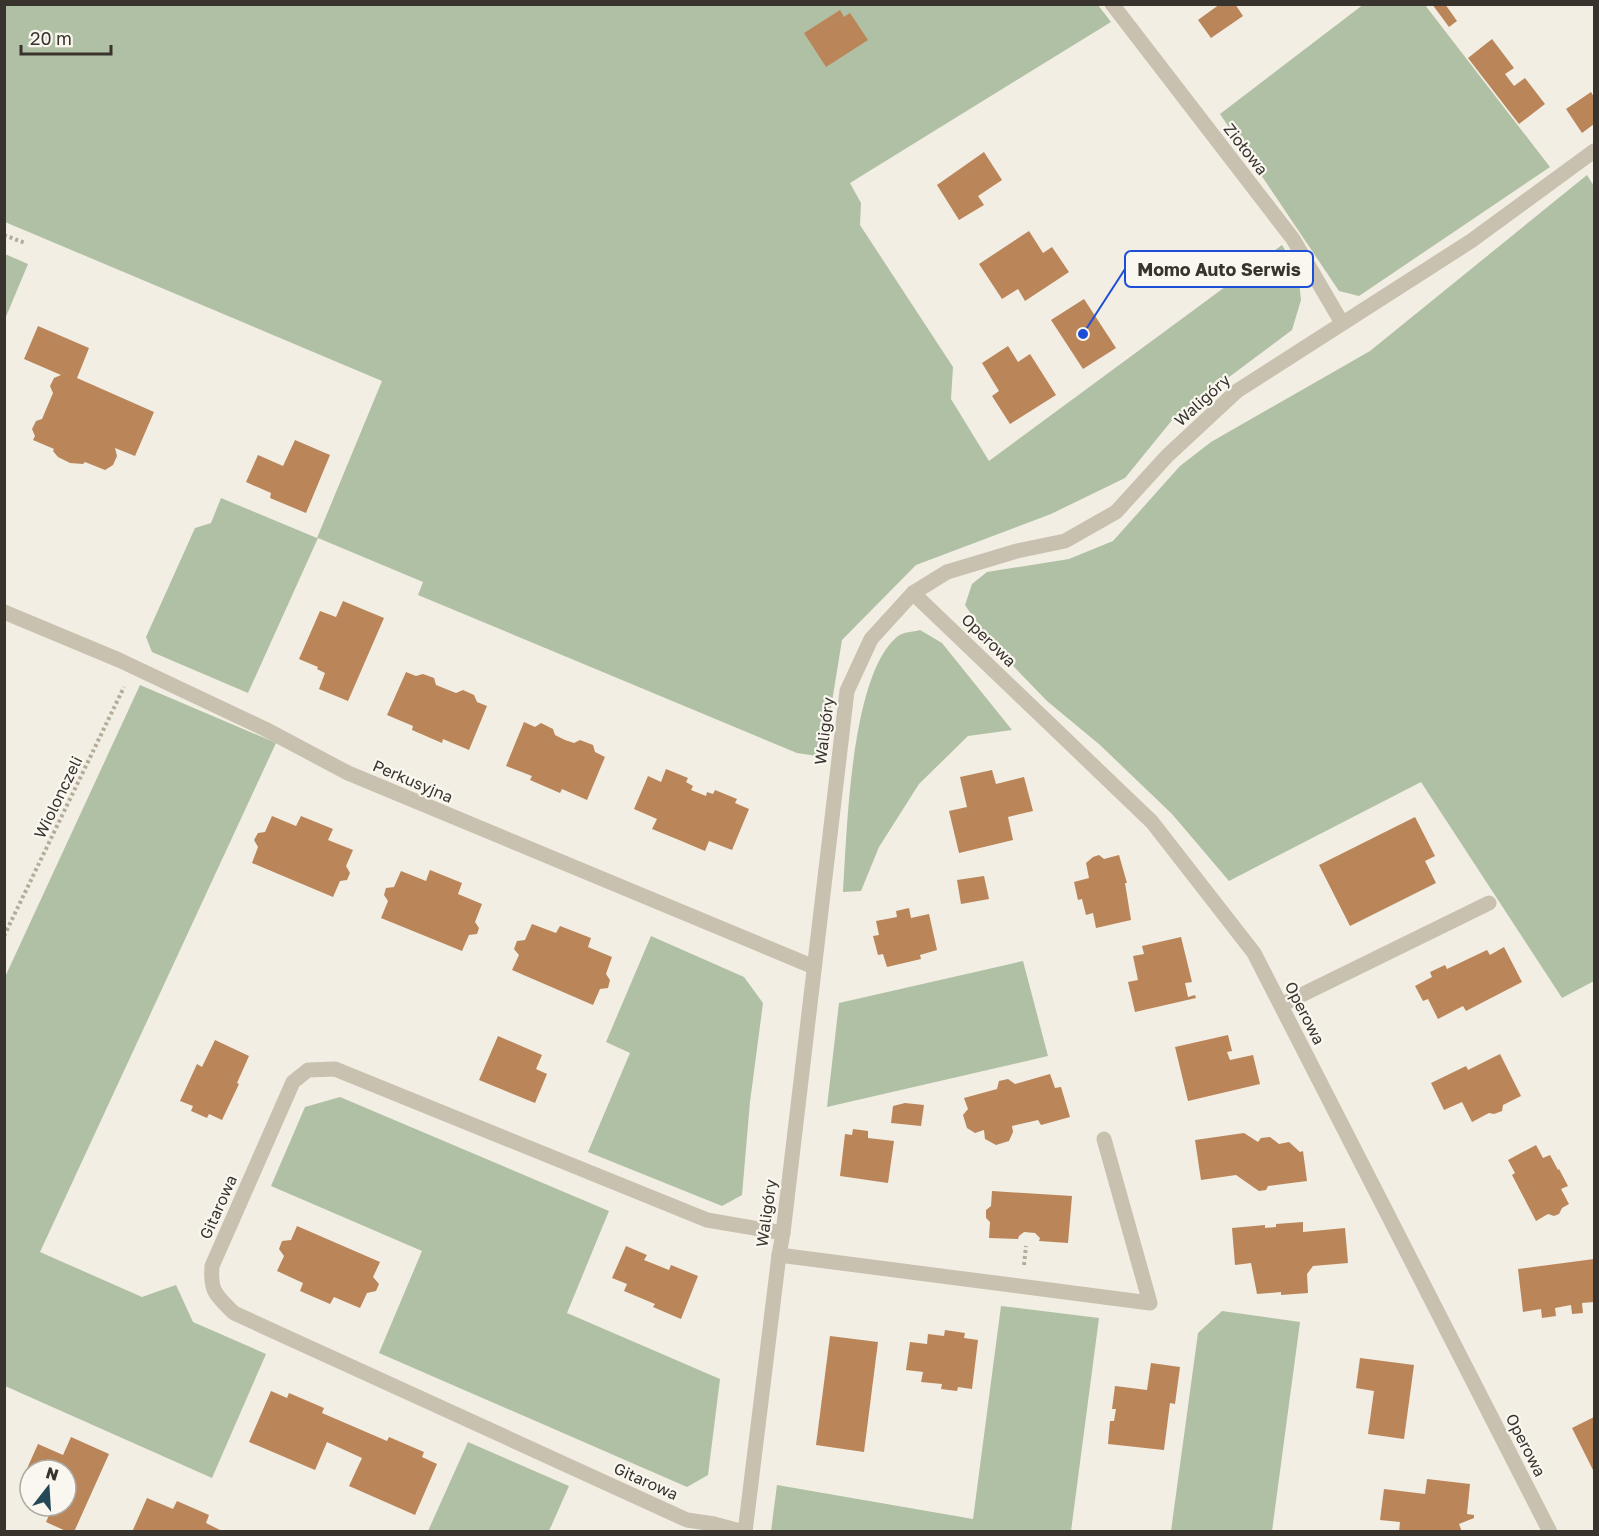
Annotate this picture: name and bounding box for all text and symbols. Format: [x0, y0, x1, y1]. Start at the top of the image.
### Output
scale bar [21, 18, 111, 56]
text: 20 m [30, 27, 72, 49]
street label: Ziołowa [1220, 119, 1272, 179]
callout: Momo Auto Serwis [1125, 251, 1313, 287]
text: Momo Auto Serwis [1137, 258, 1301, 280]
street label: Waligóry [1170, 370, 1234, 430]
street label: Operowa [958, 609, 1020, 671]
street label: Waligóry [810, 696, 838, 766]
street label: Wiolonczeli [29, 753, 87, 841]
street label: Perkusyjna [370, 755, 456, 807]
street label: Operowa [1281, 978, 1329, 1048]
street label: Gitarowa [195, 1172, 241, 1242]
street label: Waligóry [751, 1178, 781, 1248]
street label: Operowa [1502, 1410, 1550, 1480]
north arrow [18, 1458, 78, 1518]
street label: Gitarowa [611, 1458, 681, 1504]
text: N [44, 1462, 61, 1485]

